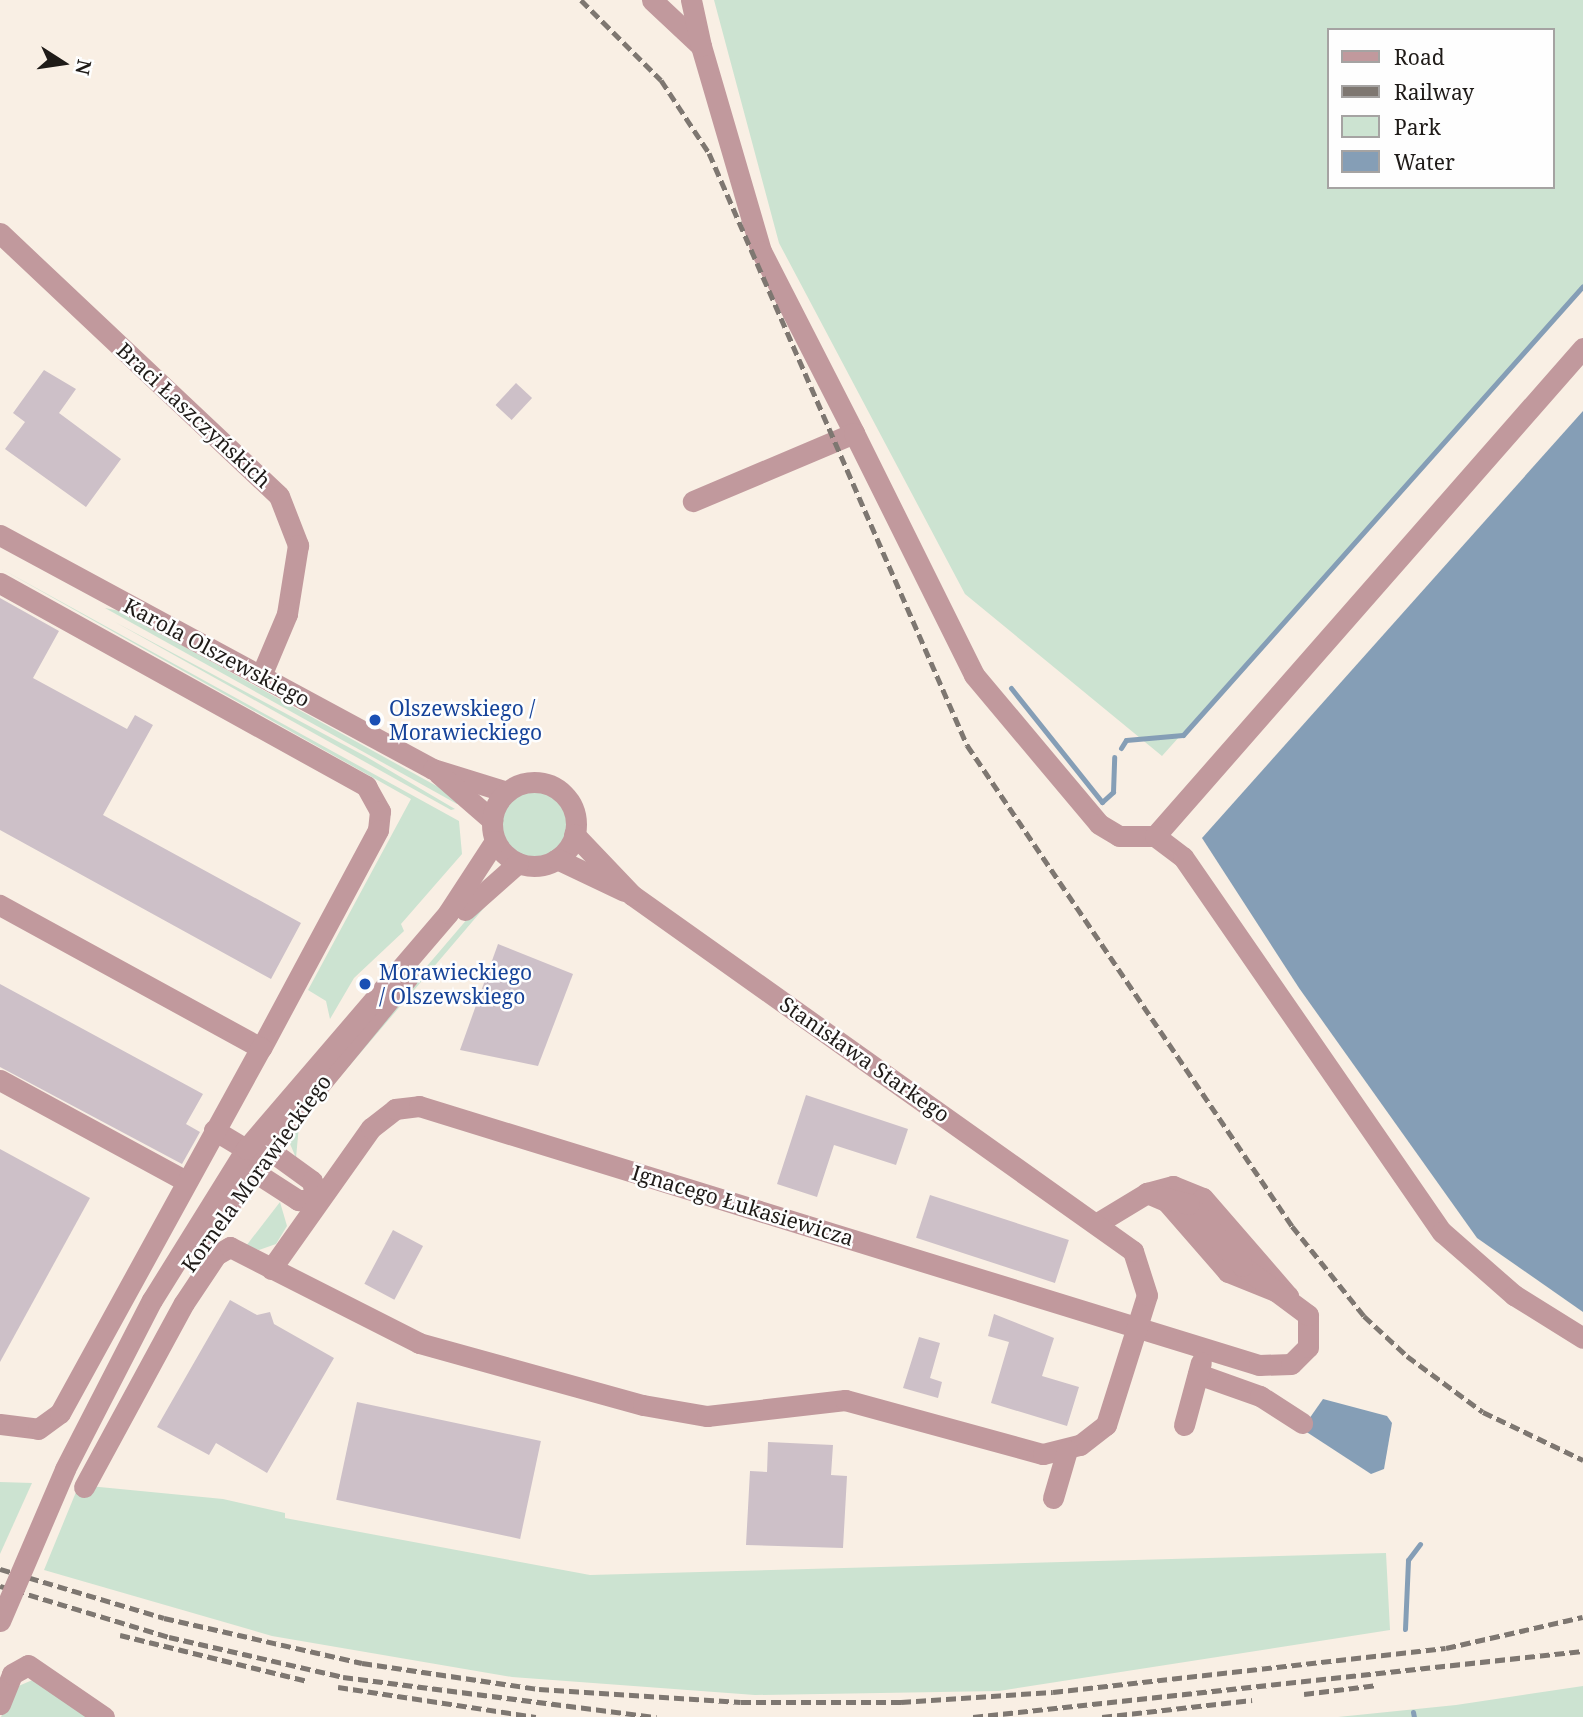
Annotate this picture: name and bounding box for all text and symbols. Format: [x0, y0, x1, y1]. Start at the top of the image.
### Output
north arrow [28, 28, 98, 98]
legend [1328, 28, 1555, 189]
text: Road [1394, 43, 1445, 71]
text: N [69, 57, 98, 77]
text: Railway [1394, 78, 1474, 106]
text: Park [1394, 113, 1441, 141]
text: Water [1394, 148, 1455, 176]
street label: Braci Łaszczyńskich [112, 337, 276, 493]
street label: Karola Olszewskiego [120, 592, 314, 712]
place label: Olszewskiego / Morawieckiego [389, 695, 542, 745]
marker: Olszewskiego / Morawieckiego [367, 712, 383, 728]
place label: Morawieckiego / Olszewskiego [379, 959, 532, 1009]
marker: Morawieckiego / Olszewskiego [357, 976, 373, 992]
street label: Stanisława Starkego [775, 991, 955, 1127]
street label: Kornela Morawieckiego [176, 1069, 336, 1277]
street label: Ignacego Łukasiewicza [629, 1159, 857, 1251]

